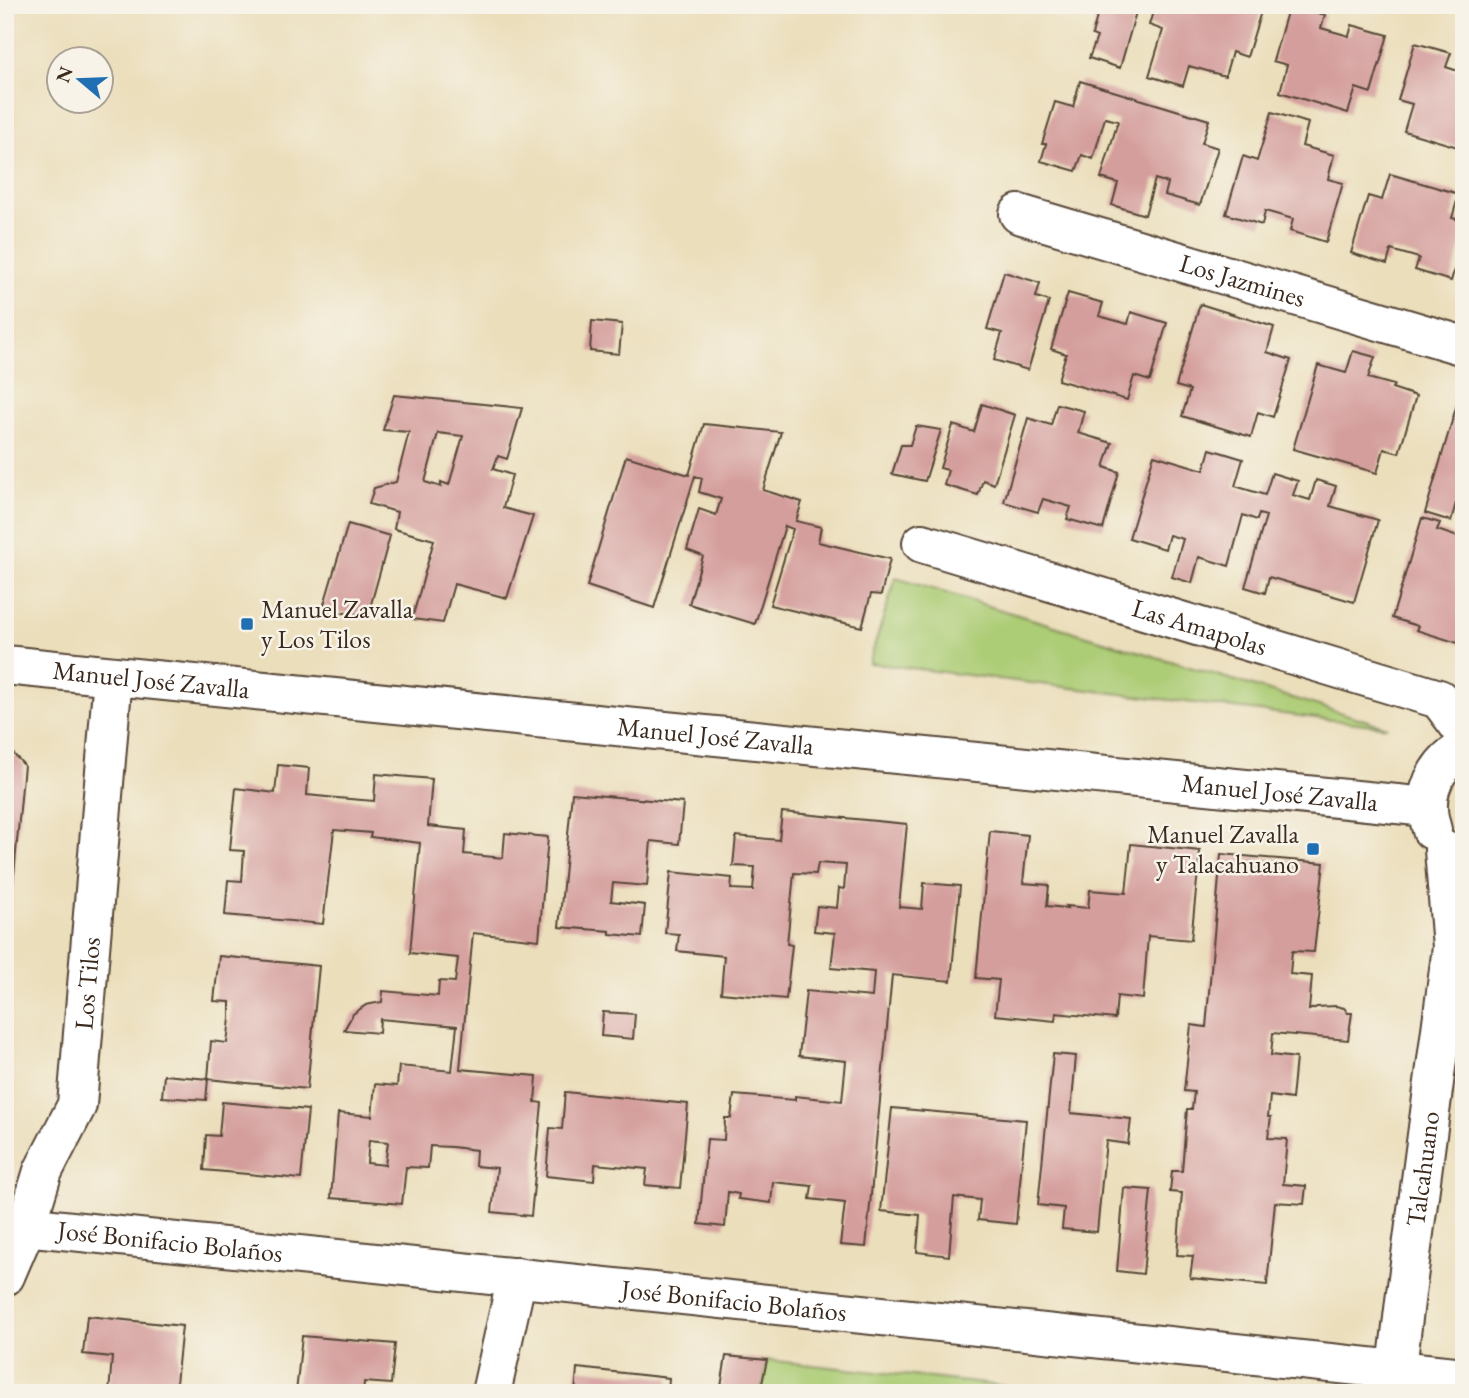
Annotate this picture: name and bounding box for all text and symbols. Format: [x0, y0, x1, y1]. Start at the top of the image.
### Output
north arrow [46, 46, 116, 116]
text: N [50, 63, 79, 86]
street label: Los Jazmines [1176, 246, 1309, 315]
street label: Las Amapolas [1128, 590, 1271, 663]
place label: Manuel Zavalla y Los Tilos [261, 592, 414, 656]
marker: Manuel Zavalla y Los Tilos [239, 616, 255, 632]
street label: Manuel José Zavalla [51, 653, 252, 706]
street label: Manuel José Zavalla [615, 709, 816, 763]
street label: Manuel José Zavalla [1180, 766, 1380, 819]
place label: Manuel Zavalla y Talacahuano [1147, 817, 1300, 881]
marker: Manuel Zavalla y Talacahuano [1305, 841, 1321, 857]
street label: Los Tilos [66, 936, 108, 1031]
street label: Talcahuano [1398, 1109, 1447, 1229]
street label: José Bonifacio Bolaños [54, 1212, 284, 1270]
street label: José Bonifacio Bolaños [618, 1272, 848, 1329]

